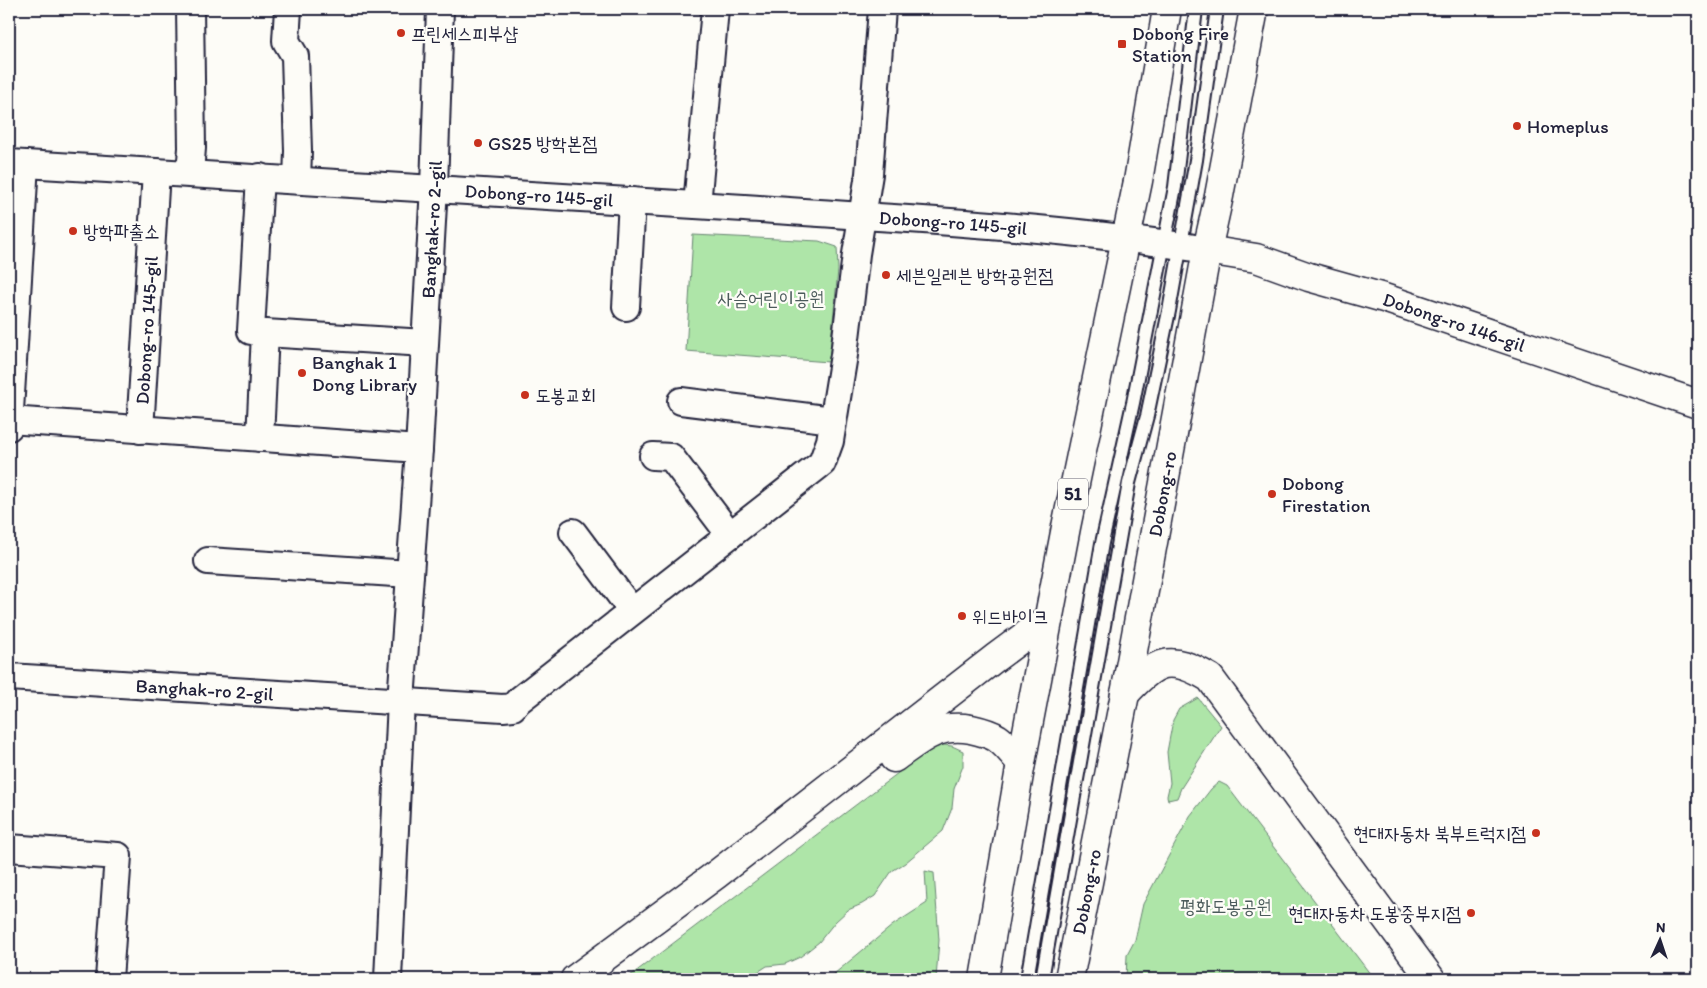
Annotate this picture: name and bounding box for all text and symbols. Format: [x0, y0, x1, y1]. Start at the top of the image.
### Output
place label: 프린세스피부샵 [411, 22, 518, 45]
place label: Dobong Fire Station [1132, 22, 1229, 67]
marker: 프린세스피부샵 [395, 27, 407, 39]
marker: Dobong Fire Station [1116, 38, 1128, 50]
place label: Homeplus [1527, 115, 1609, 138]
marker: Homeplus [1511, 120, 1523, 132]
place label: GS25 방학본점 [488, 132, 597, 155]
marker: GS25 방학본점 [472, 137, 484, 149]
street label: Banghak-ro 2-gil [417, 159, 447, 299]
street label: Dobong-ro 145-gil [464, 179, 615, 212]
street label: Dobong-ro 145-gil [878, 206, 1029, 240]
place label: 방학파출소 [83, 220, 159, 243]
marker: 방학파출소 [67, 225, 79, 237]
street label: Dobong-ro 145-gil [131, 255, 163, 405]
place label: 세븐일레븐 방학공원점 [896, 264, 1053, 287]
marker: 세븐일레븐 방학공원점 [880, 269, 892, 281]
park label: 사슴어린이공원 [717, 287, 825, 310]
street label: Dobong-ro 146-gil [1380, 288, 1529, 357]
place label: Banghak 1 Dong Library [312, 351, 417, 396]
marker: Banghak 1 Dong Library [296, 367, 308, 379]
place label: 도봉교회 [535, 384, 596, 407]
marker: 도봉교회 [519, 389, 531, 401]
street label: Dobong-ro [1143, 449, 1182, 539]
place label: Dobong Firestation [1282, 472, 1370, 517]
road number: 51 [1058, 478, 1088, 509]
marker: Dobong Firestation [1266, 488, 1278, 500]
place label: 위드바이크 [972, 605, 1048, 628]
marker: 위드바이크 [956, 610, 968, 622]
street label: Banghak-ro 2-gil [135, 674, 275, 706]
place label: 현대자동차 북부트럭지점 [1354, 822, 1526, 845]
marker: 현대자동차 북부트럭지점 [1530, 827, 1542, 839]
street label: Dobong-ro [1067, 847, 1106, 936]
park label: 평화도봉공원 [1180, 895, 1272, 918]
place label: 현대자동차 도봉중부지점 [1289, 902, 1461, 925]
marker: 현대자동차 도봉중부지점 [1465, 907, 1477, 919]
north arrow [1634, 916, 1684, 966]
text: N [1655, 919, 1666, 936]

